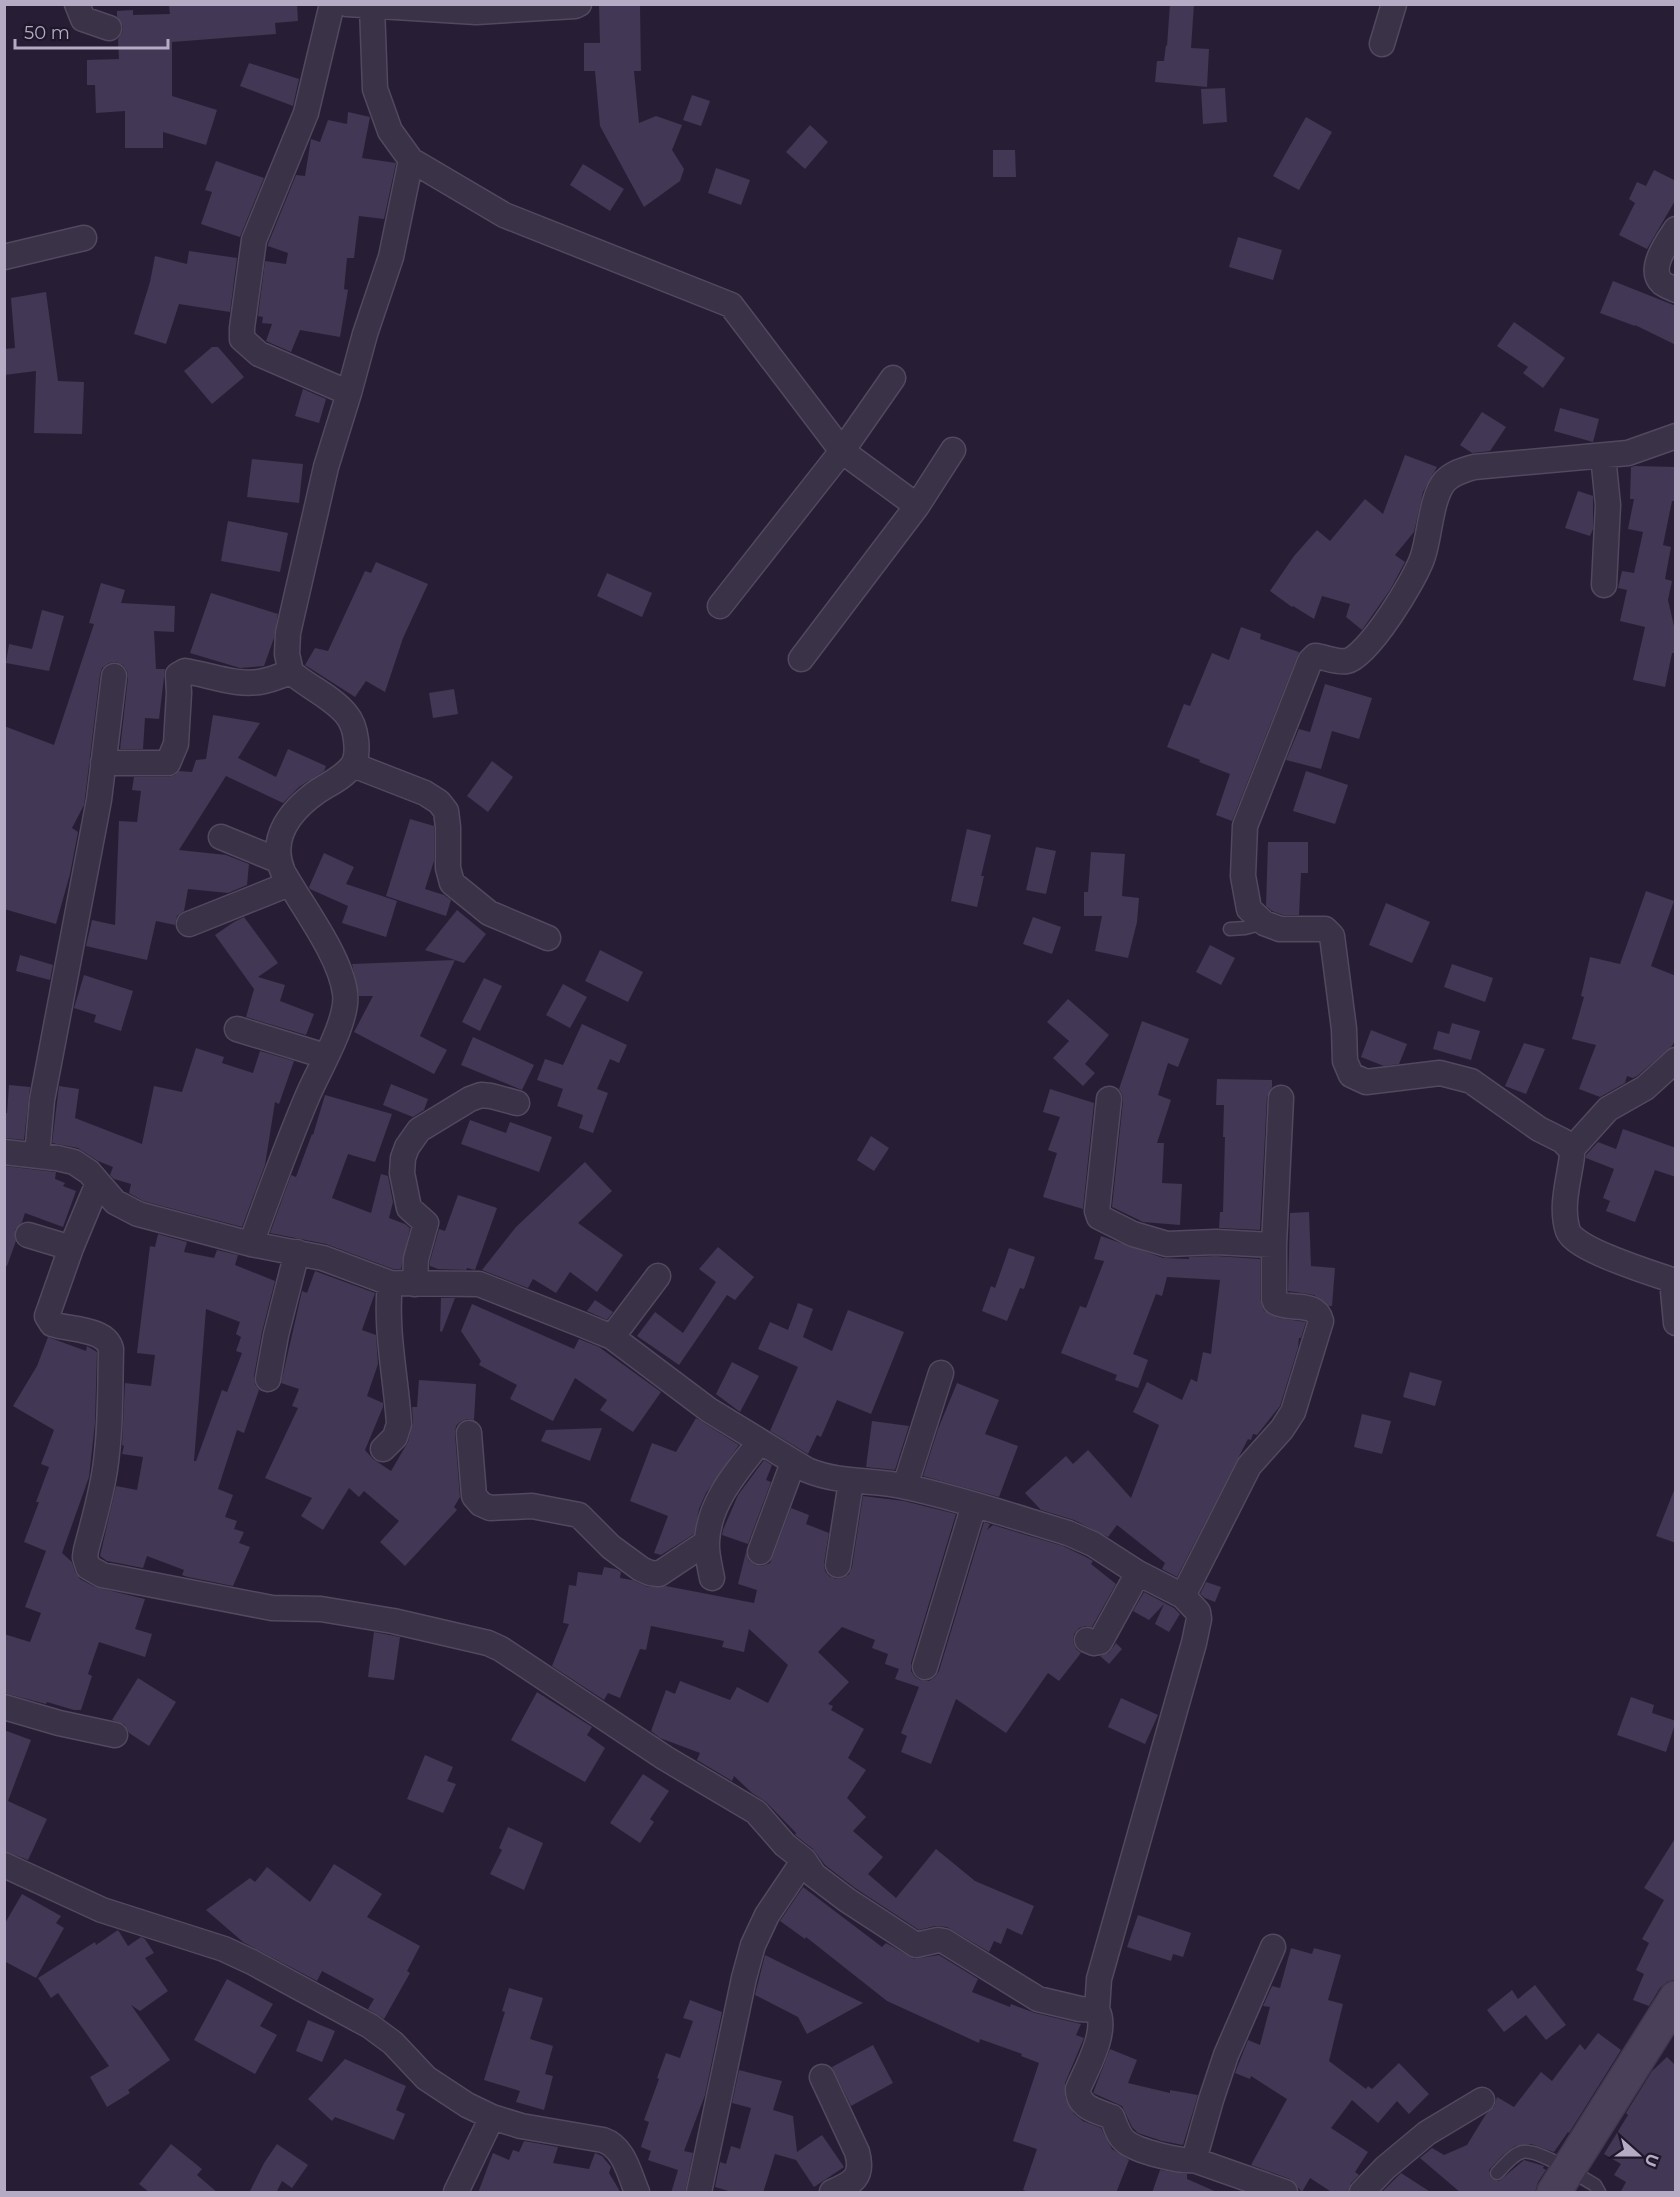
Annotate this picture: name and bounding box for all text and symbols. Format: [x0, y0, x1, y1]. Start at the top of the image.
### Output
scale bar [15, 12, 168, 50]
text: 50 m [24, 22, 70, 44]
north arrow [1608, 2125, 1668, 2185]
text: U [1640, 2151, 1663, 2169]

